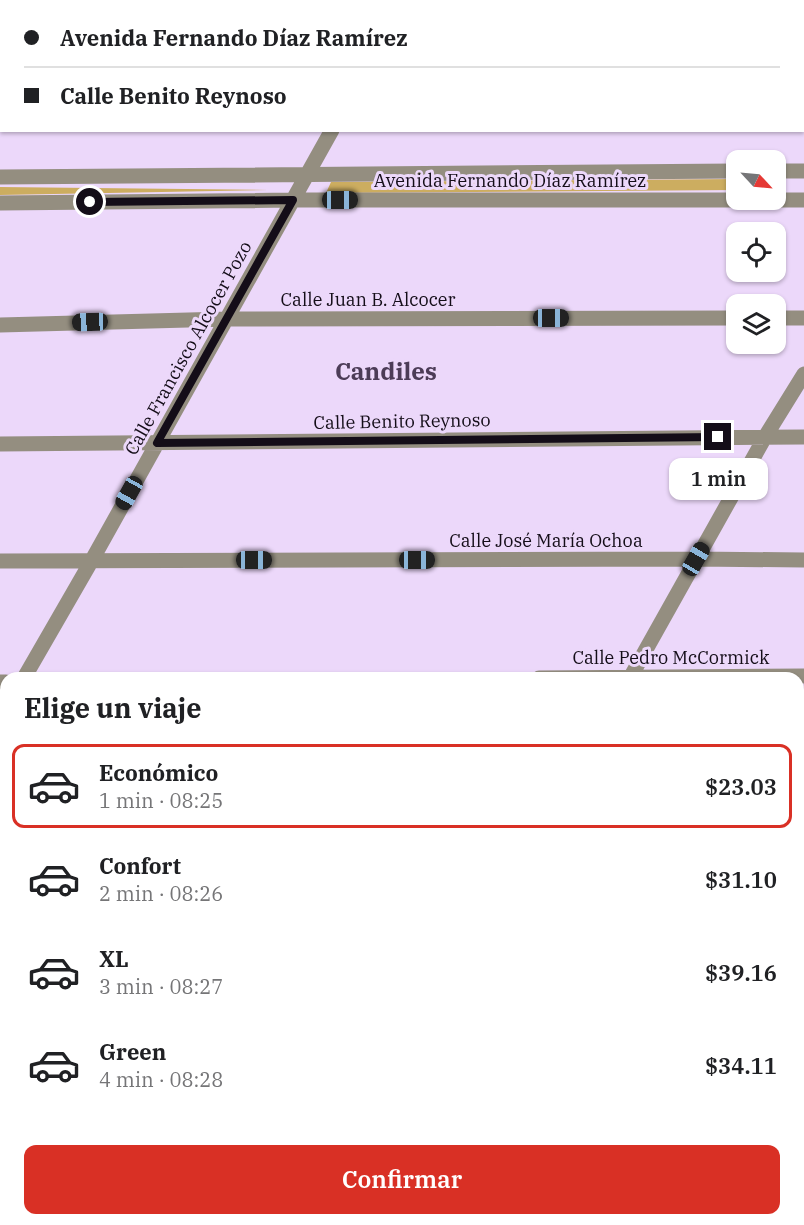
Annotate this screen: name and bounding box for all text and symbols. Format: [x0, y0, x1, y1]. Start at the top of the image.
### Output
text: Avenida Fernando Díaz Ramírez [60, 23, 408, 52]
text: Calle Benito Reynoso [60, 81, 287, 110]
north arrow [726, 150, 786, 210]
map controls [726, 150, 786, 354]
street label: Avenida Fernando Díaz Ramírez [374, 169, 646, 192]
route start [76, 188, 103, 215]
car [322, 191, 358, 209]
button: locate [726, 222, 786, 282]
street label: Calle Francisco Alcocer Pozo [119, 237, 257, 459]
street label: Calle Juan B. Alcocer [281, 288, 455, 311]
button: layers [726, 294, 786, 354]
car [533, 309, 569, 327]
car [72, 312, 108, 332]
district label: Candiles [335, 355, 437, 387]
street label: Calle Benito Reynoso [313, 408, 491, 434]
route end [704, 423, 731, 450]
callout: 1 min [668, 458, 768, 500]
text: 1 min [691, 465, 746, 492]
car [112, 473, 146, 513]
street label: Calle José María Ochoa [449, 529, 643, 552]
car [679, 539, 713, 579]
car [236, 551, 272, 569]
car [399, 551, 435, 569]
street label: Calle Pedro McCormick [572, 646, 770, 669]
text: Elige un viaje [24, 690, 202, 725]
text: Económico [99, 758, 218, 787]
icon: car [27, 759, 81, 813]
text: $23.03 [705, 772, 777, 801]
text: 1 min · 08:25 [99, 787, 223, 814]
text: Confort [99, 851, 181, 880]
icon: car [27, 852, 81, 906]
text: $31.10 [705, 865, 777, 894]
text: 2 min · 08:26 [99, 880, 223, 907]
text: XL [99, 944, 129, 973]
icon: car [27, 945, 81, 999]
text: $39.16 [705, 958, 777, 987]
text: 3 min · 08:27 [99, 973, 223, 1000]
text: Green [99, 1037, 166, 1066]
icon: car [27, 1038, 81, 1092]
text: $34.11 [705, 1051, 777, 1080]
text: 4 min · 08:28 [99, 1066, 223, 1093]
button: Confirmar [24, 1145, 780, 1214]

